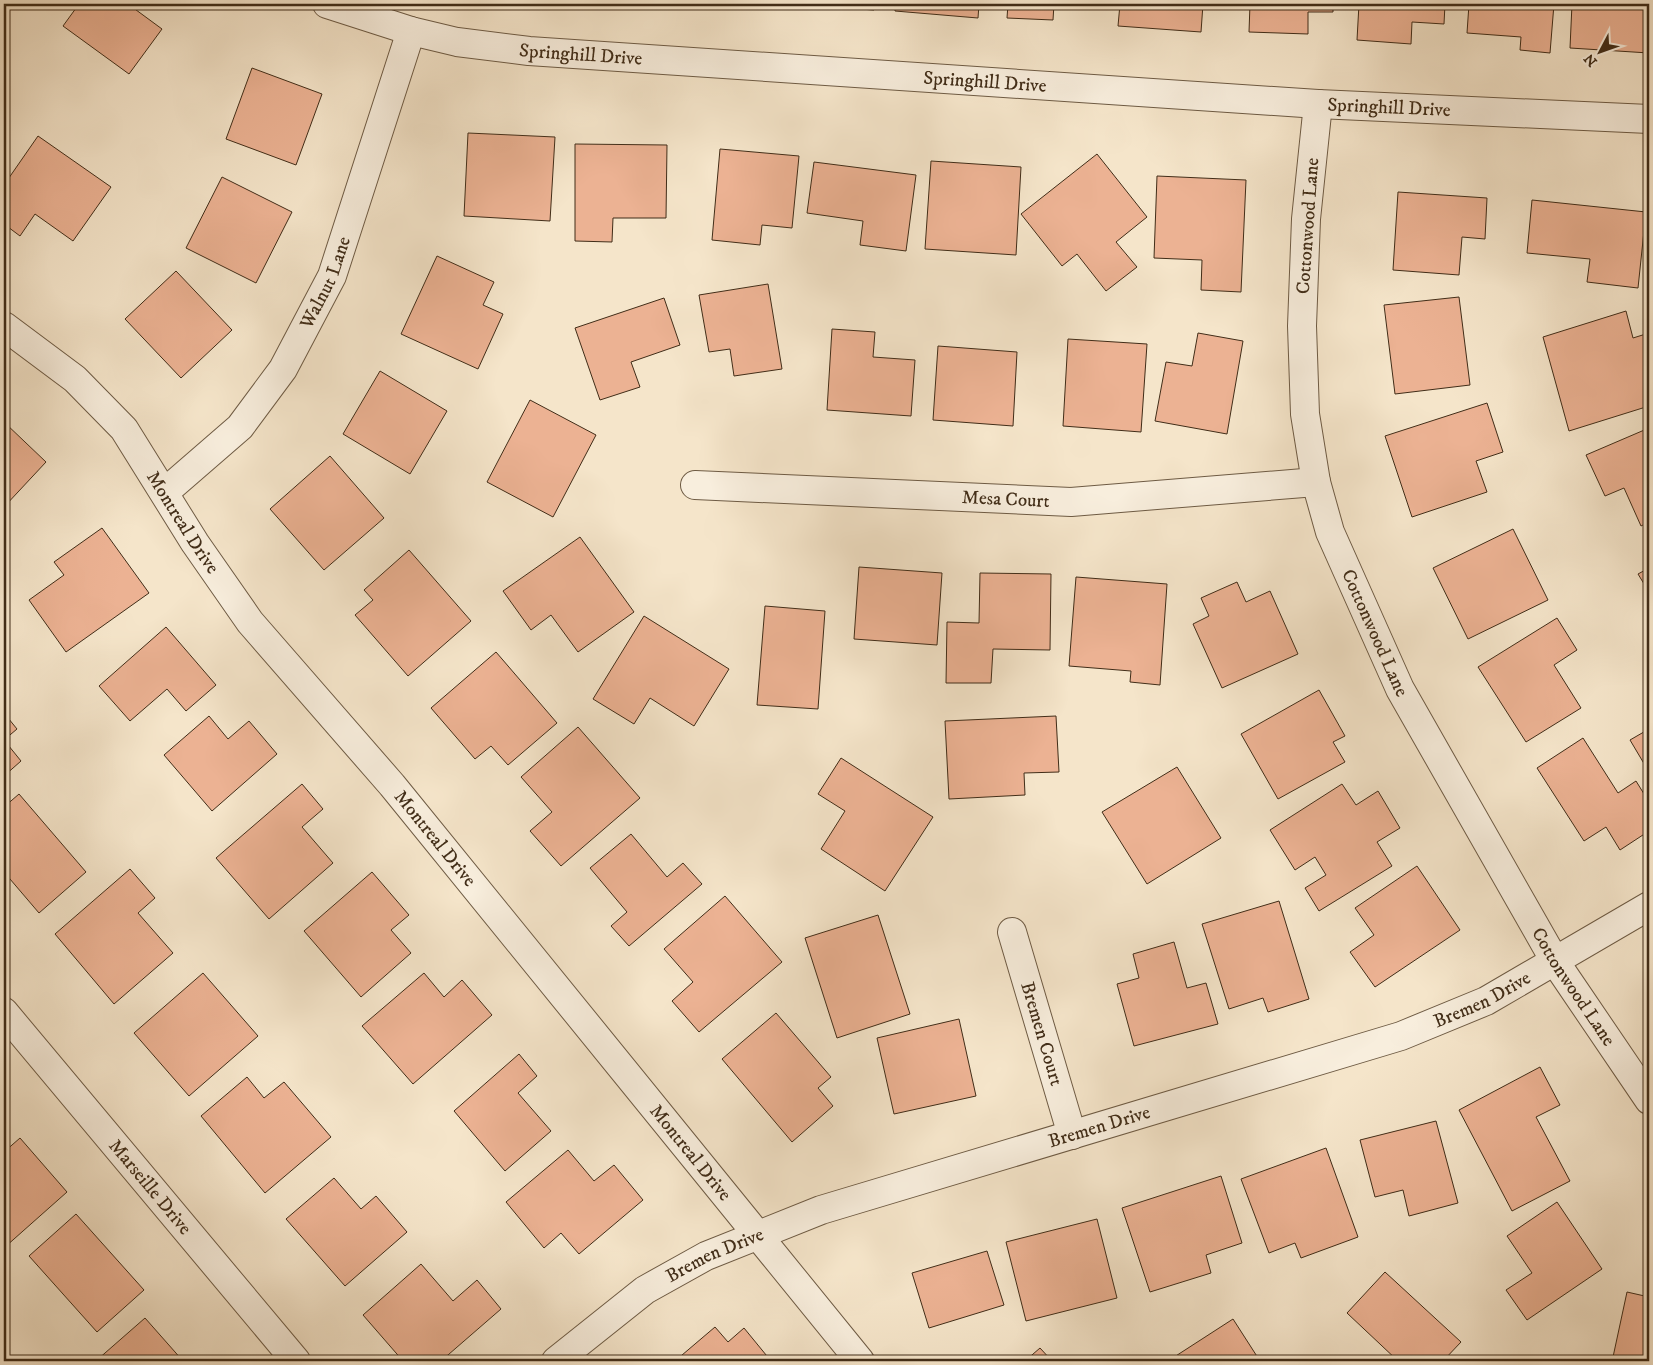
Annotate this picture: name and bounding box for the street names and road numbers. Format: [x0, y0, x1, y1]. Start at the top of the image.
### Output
street label: Springhill Drive [518, 38, 643, 70]
street label: Springhill Drive [923, 66, 1047, 97]
street label: Springhill Drive [1327, 93, 1451, 122]
street label: Cottonwood Lane [1292, 157, 1324, 295]
street label: Walnut Lane [294, 233, 356, 334]
street label: Montreal Drive [142, 467, 224, 578]
street label: Mesa Court [961, 486, 1050, 513]
street label: Cottonwood Lane [1337, 566, 1414, 701]
street label: Montreal Drive [389, 785, 481, 891]
street label: Cottonwood Lane [1527, 923, 1620, 1050]
street label: Bremen Drive [1430, 966, 1535, 1033]
street label: Bremen Court [1016, 979, 1068, 1088]
street label: Montreal Drive [645, 1100, 737, 1206]
street label: Bremen Drive [1045, 1100, 1153, 1153]
street label: Marseille Drive [104, 1134, 197, 1239]
street label: Bremen Drive [662, 1223, 767, 1288]

